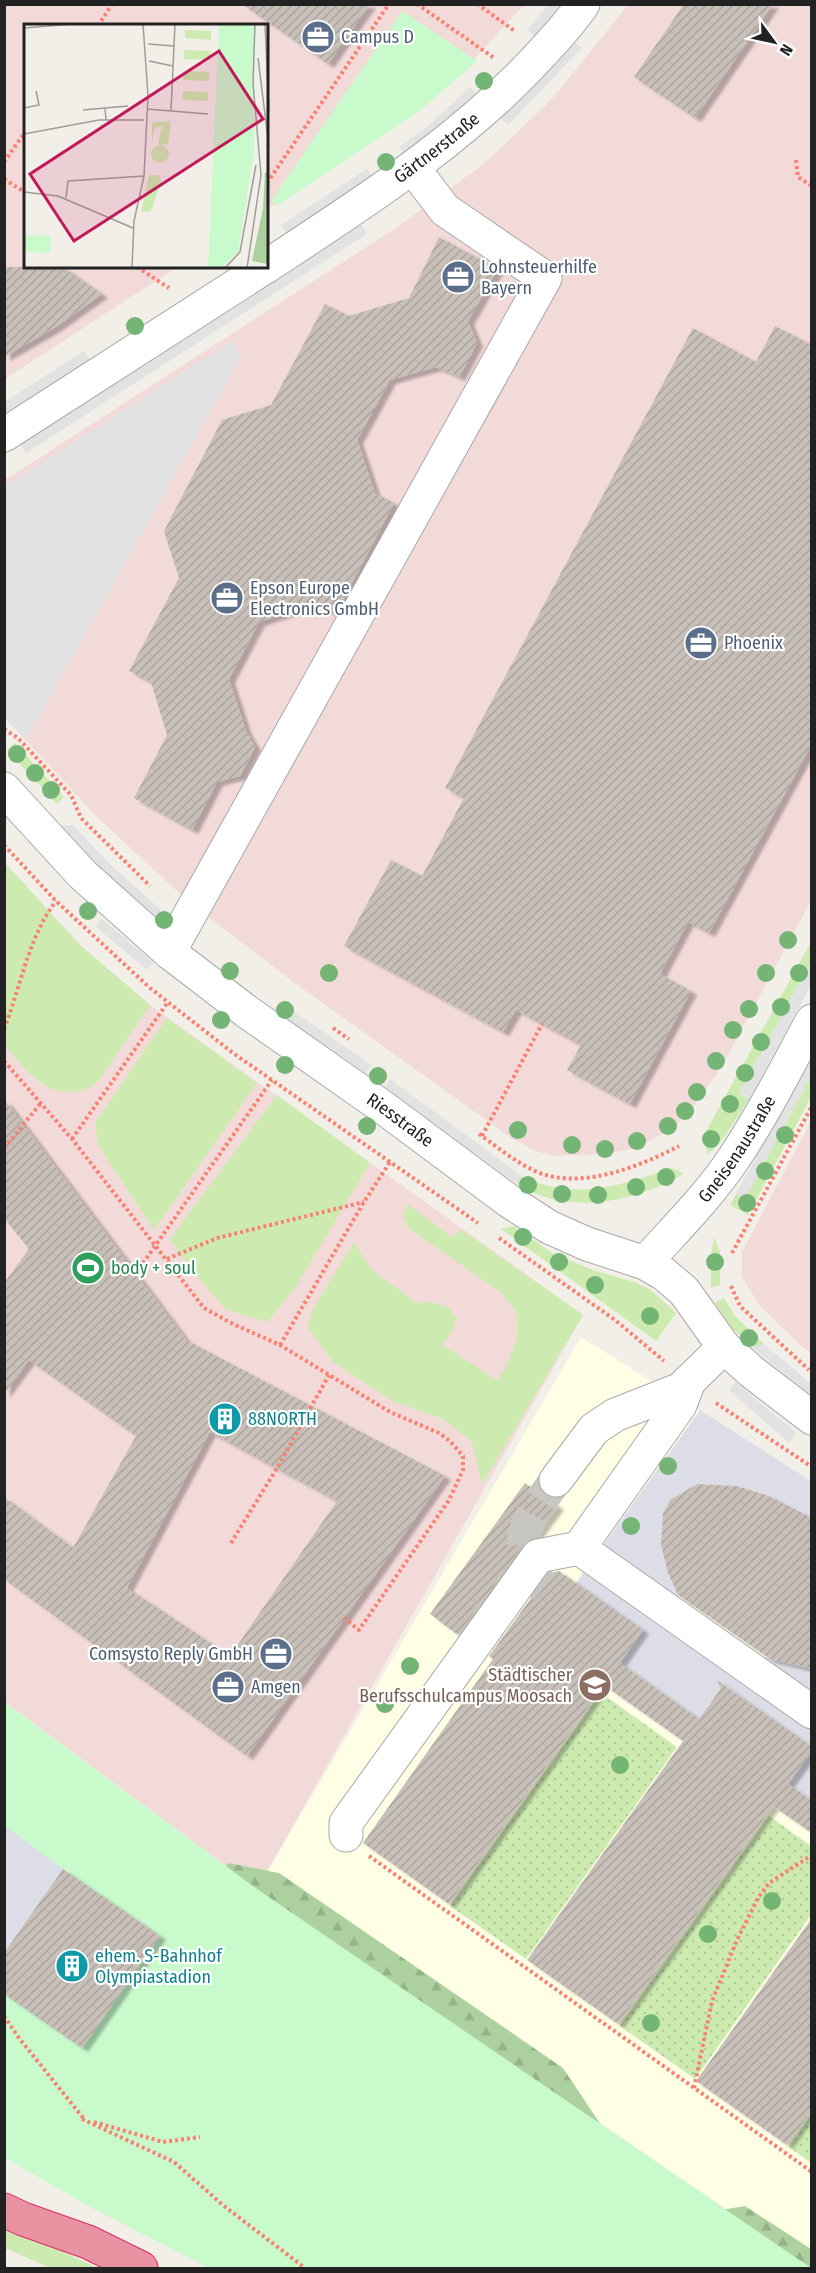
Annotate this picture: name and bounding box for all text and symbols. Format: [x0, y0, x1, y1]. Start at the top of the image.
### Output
north arrow [744, 12, 804, 72]
office icon: Campus D [300, 19, 336, 55]
inset map [24, 24, 268, 268]
place label: Campus D [341, 26, 414, 48]
text: N [776, 41, 797, 59]
street label: Gärtnerstraße [390, 108, 484, 188]
place label: Lohnsteuerhilfe Bayern [481, 256, 597, 299]
office icon: Lohnsteuerhilfe Bayern [440, 259, 476, 295]
place label: Epson Europe Electronics GmbH [250, 577, 379, 620]
office icon: Epson Europe Electronics GmbH [209, 580, 245, 616]
office icon: Phoenix [683, 625, 719, 661]
place label: Phoenix [724, 632, 783, 654]
street label: Riesstraße [362, 1088, 438, 1152]
street label: Gneisenaustraße [693, 1092, 781, 1207]
sports icon: body + soul [70, 1250, 106, 1286]
place label: body + soul [111, 1257, 196, 1279]
building icon: 88NORTH [207, 1401, 243, 1437]
place label: 88NORTH [248, 1408, 317, 1430]
office icon: Comsysto Reply GmbH [258, 1636, 294, 1672]
place label: Comsysto Reply GmbH [89, 1643, 253, 1665]
place label: Städtischer Berufsschulcampus Moosach [359, 1664, 573, 1707]
school or university icon: Städtischer Berufsschulcampus Moosach [577, 1667, 613, 1703]
office icon: Amgen [210, 1669, 246, 1705]
place label: Amgen [251, 1676, 301, 1698]
place label: ehem. S-Bahnhof Olympiastadion [95, 1945, 223, 1988]
building icon: ehem. S-Bahnhof Olympiastadion [54, 1948, 90, 1984]

